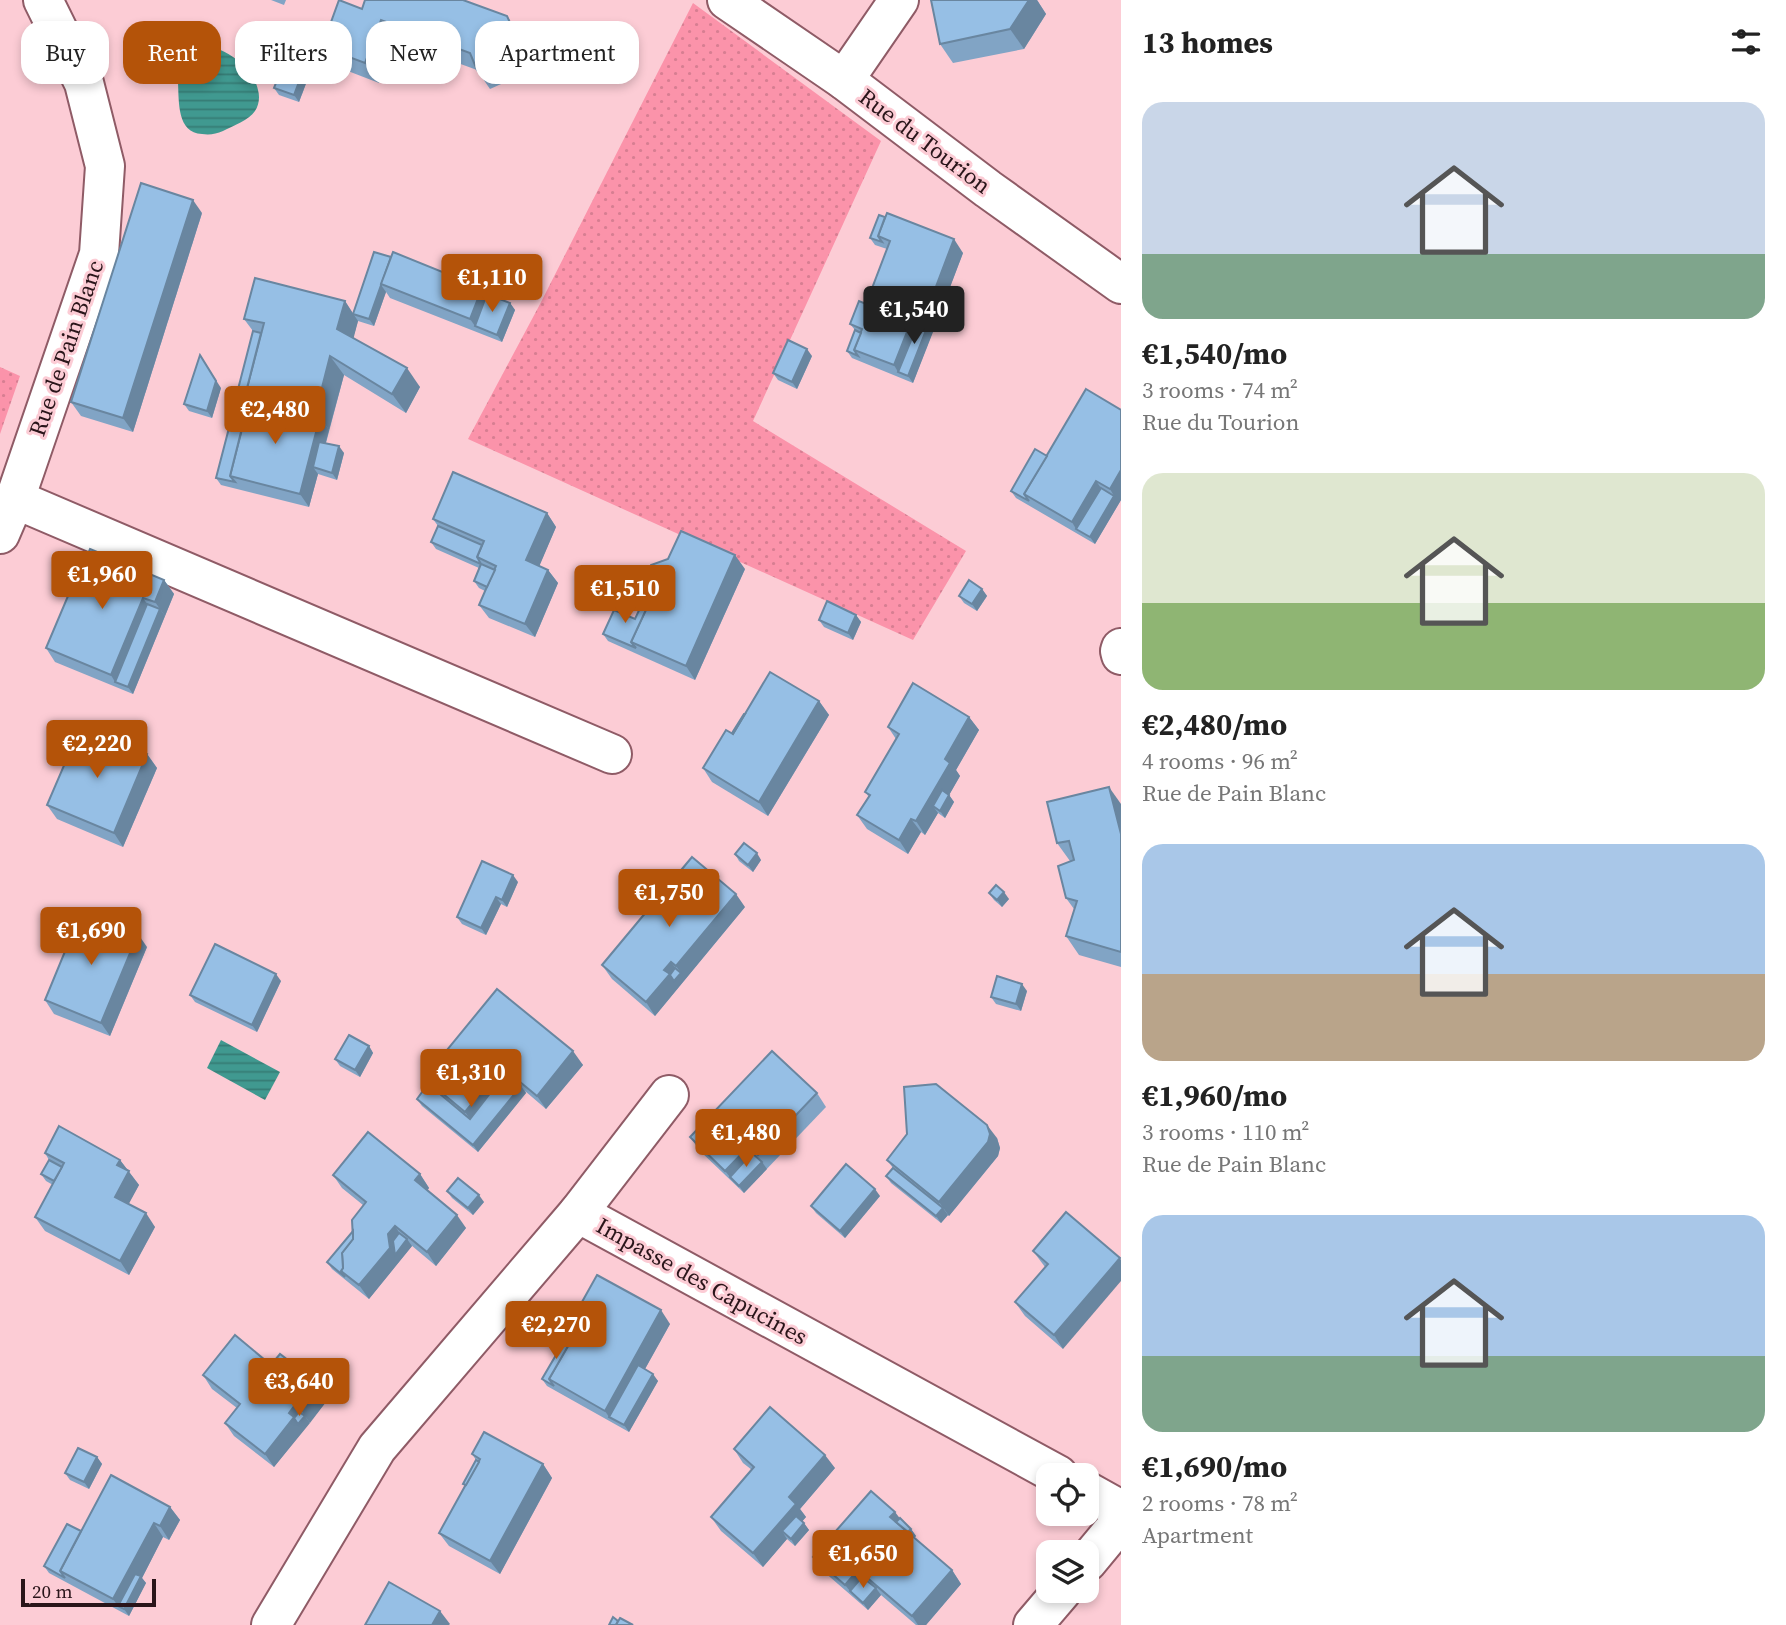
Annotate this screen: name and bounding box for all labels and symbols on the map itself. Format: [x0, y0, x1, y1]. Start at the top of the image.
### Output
street label: Rue du Tourion [853, 81, 998, 201]
pin: €1,110 [435, 254, 549, 314]
street label: Rue de Pain Blanc [21, 256, 111, 440]
pin: €1,540 [857, 286, 971, 346]
pin: €2,480 [218, 386, 332, 446]
pin: €1,960 [45, 552, 159, 611]
pin: €1,510 [568, 566, 682, 625]
pin: €2,220 [40, 720, 154, 780]
pin: €1,750 [612, 870, 726, 929]
pin: €1,690 [34, 908, 148, 967]
pin: €1,310 [414, 1050, 528, 1109]
pin: €1,480 [689, 1110, 803, 1169]
street label: Impasse des Capucines [591, 1210, 813, 1352]
pin: €2,270 [499, 1302, 613, 1361]
pin: €3,640 [242, 1358, 356, 1418]
pin: €1,650 [806, 1530, 920, 1590]
scale bar [21, 1576, 156, 1608]

